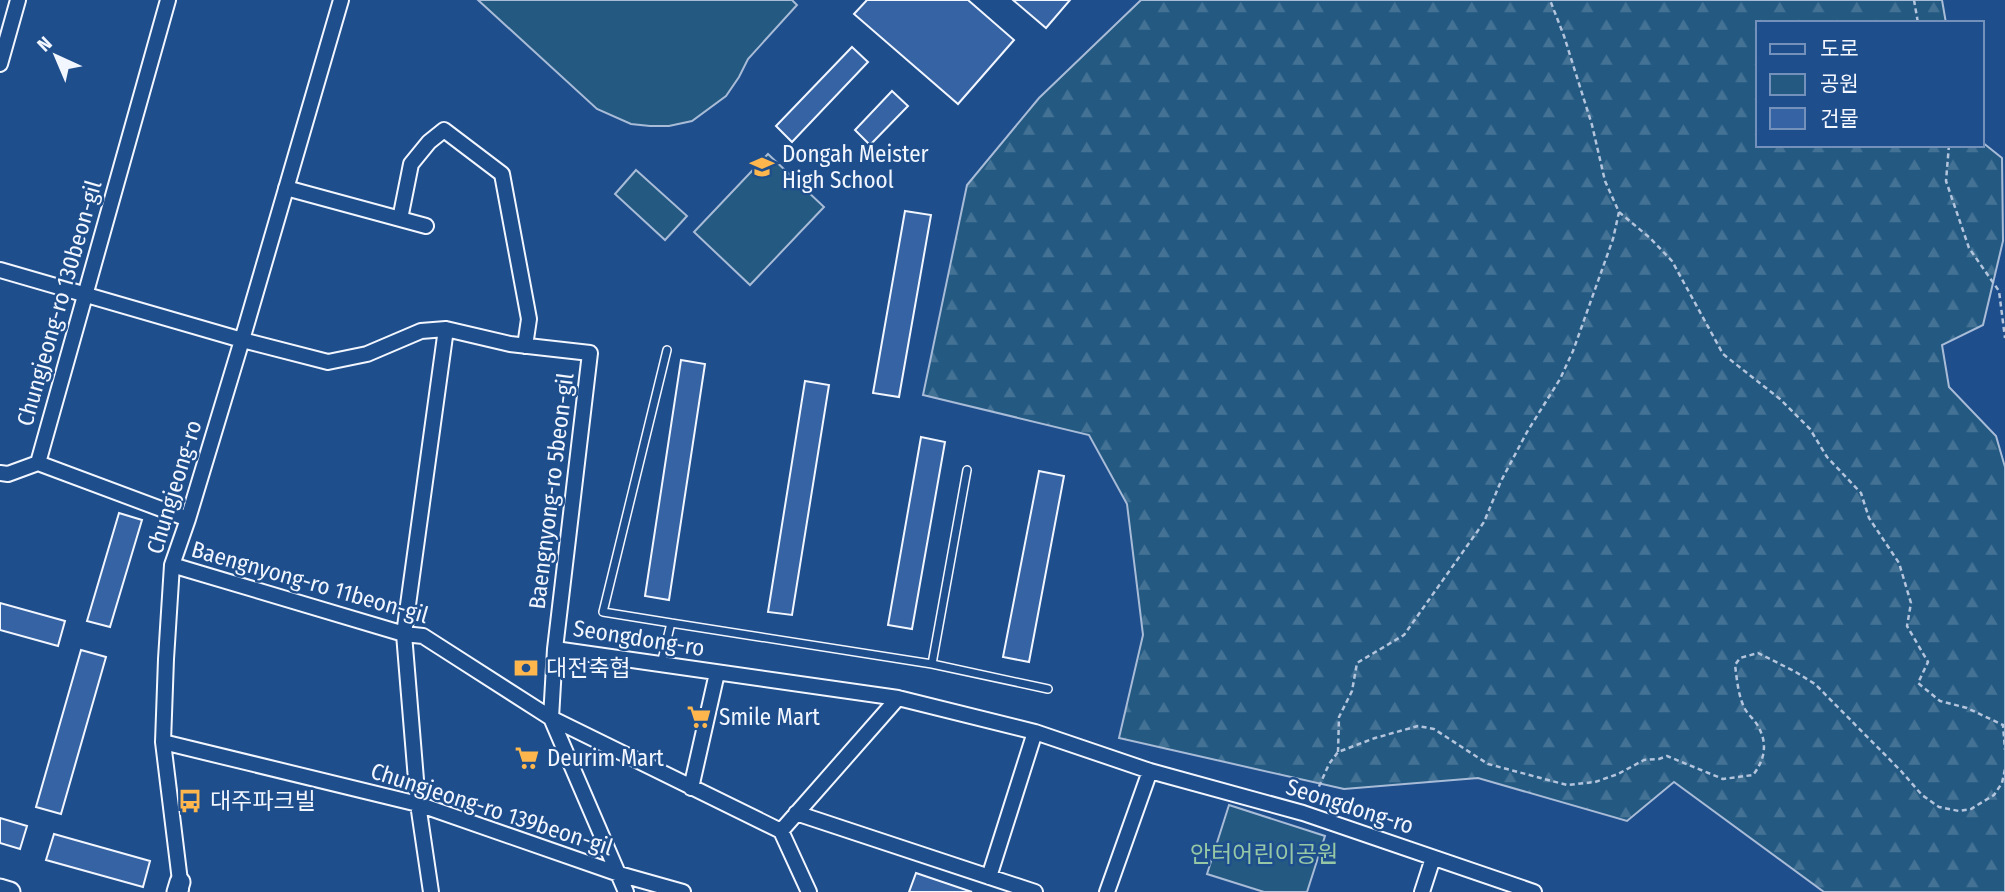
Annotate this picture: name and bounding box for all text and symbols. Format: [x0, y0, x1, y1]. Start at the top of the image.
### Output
north arrow [21, 21, 91, 91]
legend [1756, 21, 1984, 147]
text: N [32, 32, 57, 56]
text: 도로 [1820, 36, 1859, 62]
text: 공원 [1820, 71, 1859, 97]
text: 건물 [1820, 106, 1859, 132]
place label: Dongah Meister High School [782, 140, 929, 194]
school or university icon: Dongah Meister High School [748, 153, 776, 181]
street label: Chungjeong-ro 130beon-gil [11, 177, 107, 429]
street label: Baengnyong-ro 5beon-gil [523, 371, 579, 611]
street label: Chungjeong-ro [140, 417, 208, 557]
street label: Baengnyong-ro 11beon-gil [188, 535, 432, 629]
street label: Seongdong-ro [571, 614, 707, 662]
bank icon: 대전축협 [512, 654, 540, 682]
place label: 대전축협 [546, 654, 631, 682]
supermarket icon: Smile Mart [685, 703, 713, 731]
place label: Smile Mart [719, 703, 820, 731]
supermarket icon: Deurim Mart [513, 744, 541, 772]
place label: Deurim Mart [547, 744, 664, 772]
street label: Chungjeong-ro 139beon-gil [367, 757, 617, 861]
street label: Seongdong-ro [1283, 772, 1417, 840]
bus stop icon: 대주파크빌 [176, 787, 204, 815]
place label: 대주파크빌 [210, 787, 316, 815]
park label: 안터어린이공원 [1190, 840, 1338, 868]

